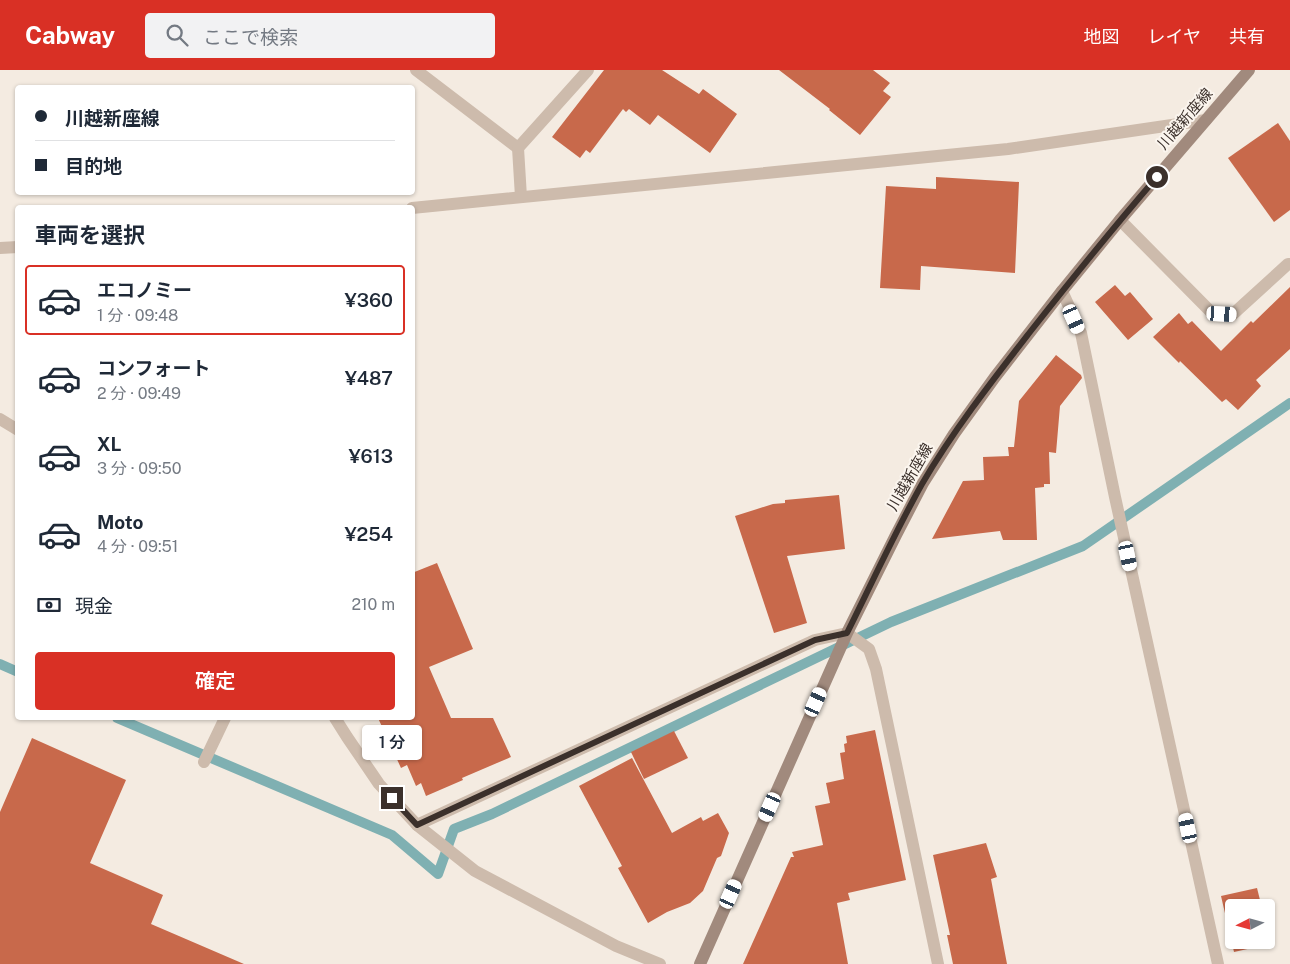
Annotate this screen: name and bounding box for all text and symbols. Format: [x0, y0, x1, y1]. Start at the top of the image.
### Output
search box [145, 13, 495, 58]
text: Cabway [25, 21, 115, 49]
icon: search [163, 21, 191, 49]
text: ここで検索 [203, 26, 298, 48]
text: 地図 [1084, 26, 1120, 47]
text: レイヤ [1148, 26, 1201, 47]
text: 共有 [1229, 26, 1265, 47]
street label: 川越新座線 [1154, 85, 1216, 153]
text: 川越新座線 [65, 107, 160, 129]
text: 目的地 [65, 155, 122, 177]
route start [1146, 166, 1168, 188]
text: 車両を選択 [35, 222, 145, 248]
icon: car [37, 278, 82, 323]
text: エコノミー [97, 279, 192, 301]
text: ¥360 [345, 289, 393, 311]
car [1061, 302, 1086, 336]
text: 1 分 · 09:48 [97, 306, 178, 325]
car [1206, 306, 1237, 322]
icon: car [37, 356, 82, 401]
text: コンフォート [97, 357, 210, 379]
text: ¥487 [345, 367, 393, 389]
text: 2 分 · 09:49 [97, 384, 181, 403]
text: XL [97, 433, 122, 455]
icon: car [37, 434, 82, 479]
street label: 川越新座線 [883, 440, 936, 513]
text: ¥613 [348, 445, 393, 467]
text: 3 分 · 09:50 [97, 459, 182, 478]
text: Moto [97, 511, 143, 533]
icon: car [37, 512, 82, 557]
text: ¥254 [344, 523, 393, 545]
text: 4 分 · 09:51 [97, 537, 178, 556]
car [1117, 540, 1138, 572]
icon: cash [35, 591, 63, 619]
text: 現金 [75, 595, 113, 617]
text: 210 m [351, 595, 395, 614]
button: 確定 [35, 652, 395, 710]
car [803, 685, 828, 719]
callout: 1 分 [362, 726, 422, 760]
text: 1 分 [379, 733, 405, 752]
route end [381, 787, 403, 809]
car [757, 790, 782, 824]
car [1177, 812, 1198, 844]
car [718, 877, 743, 911]
north arrow [1225, 899, 1275, 949]
map controls [1225, 899, 1275, 949]

